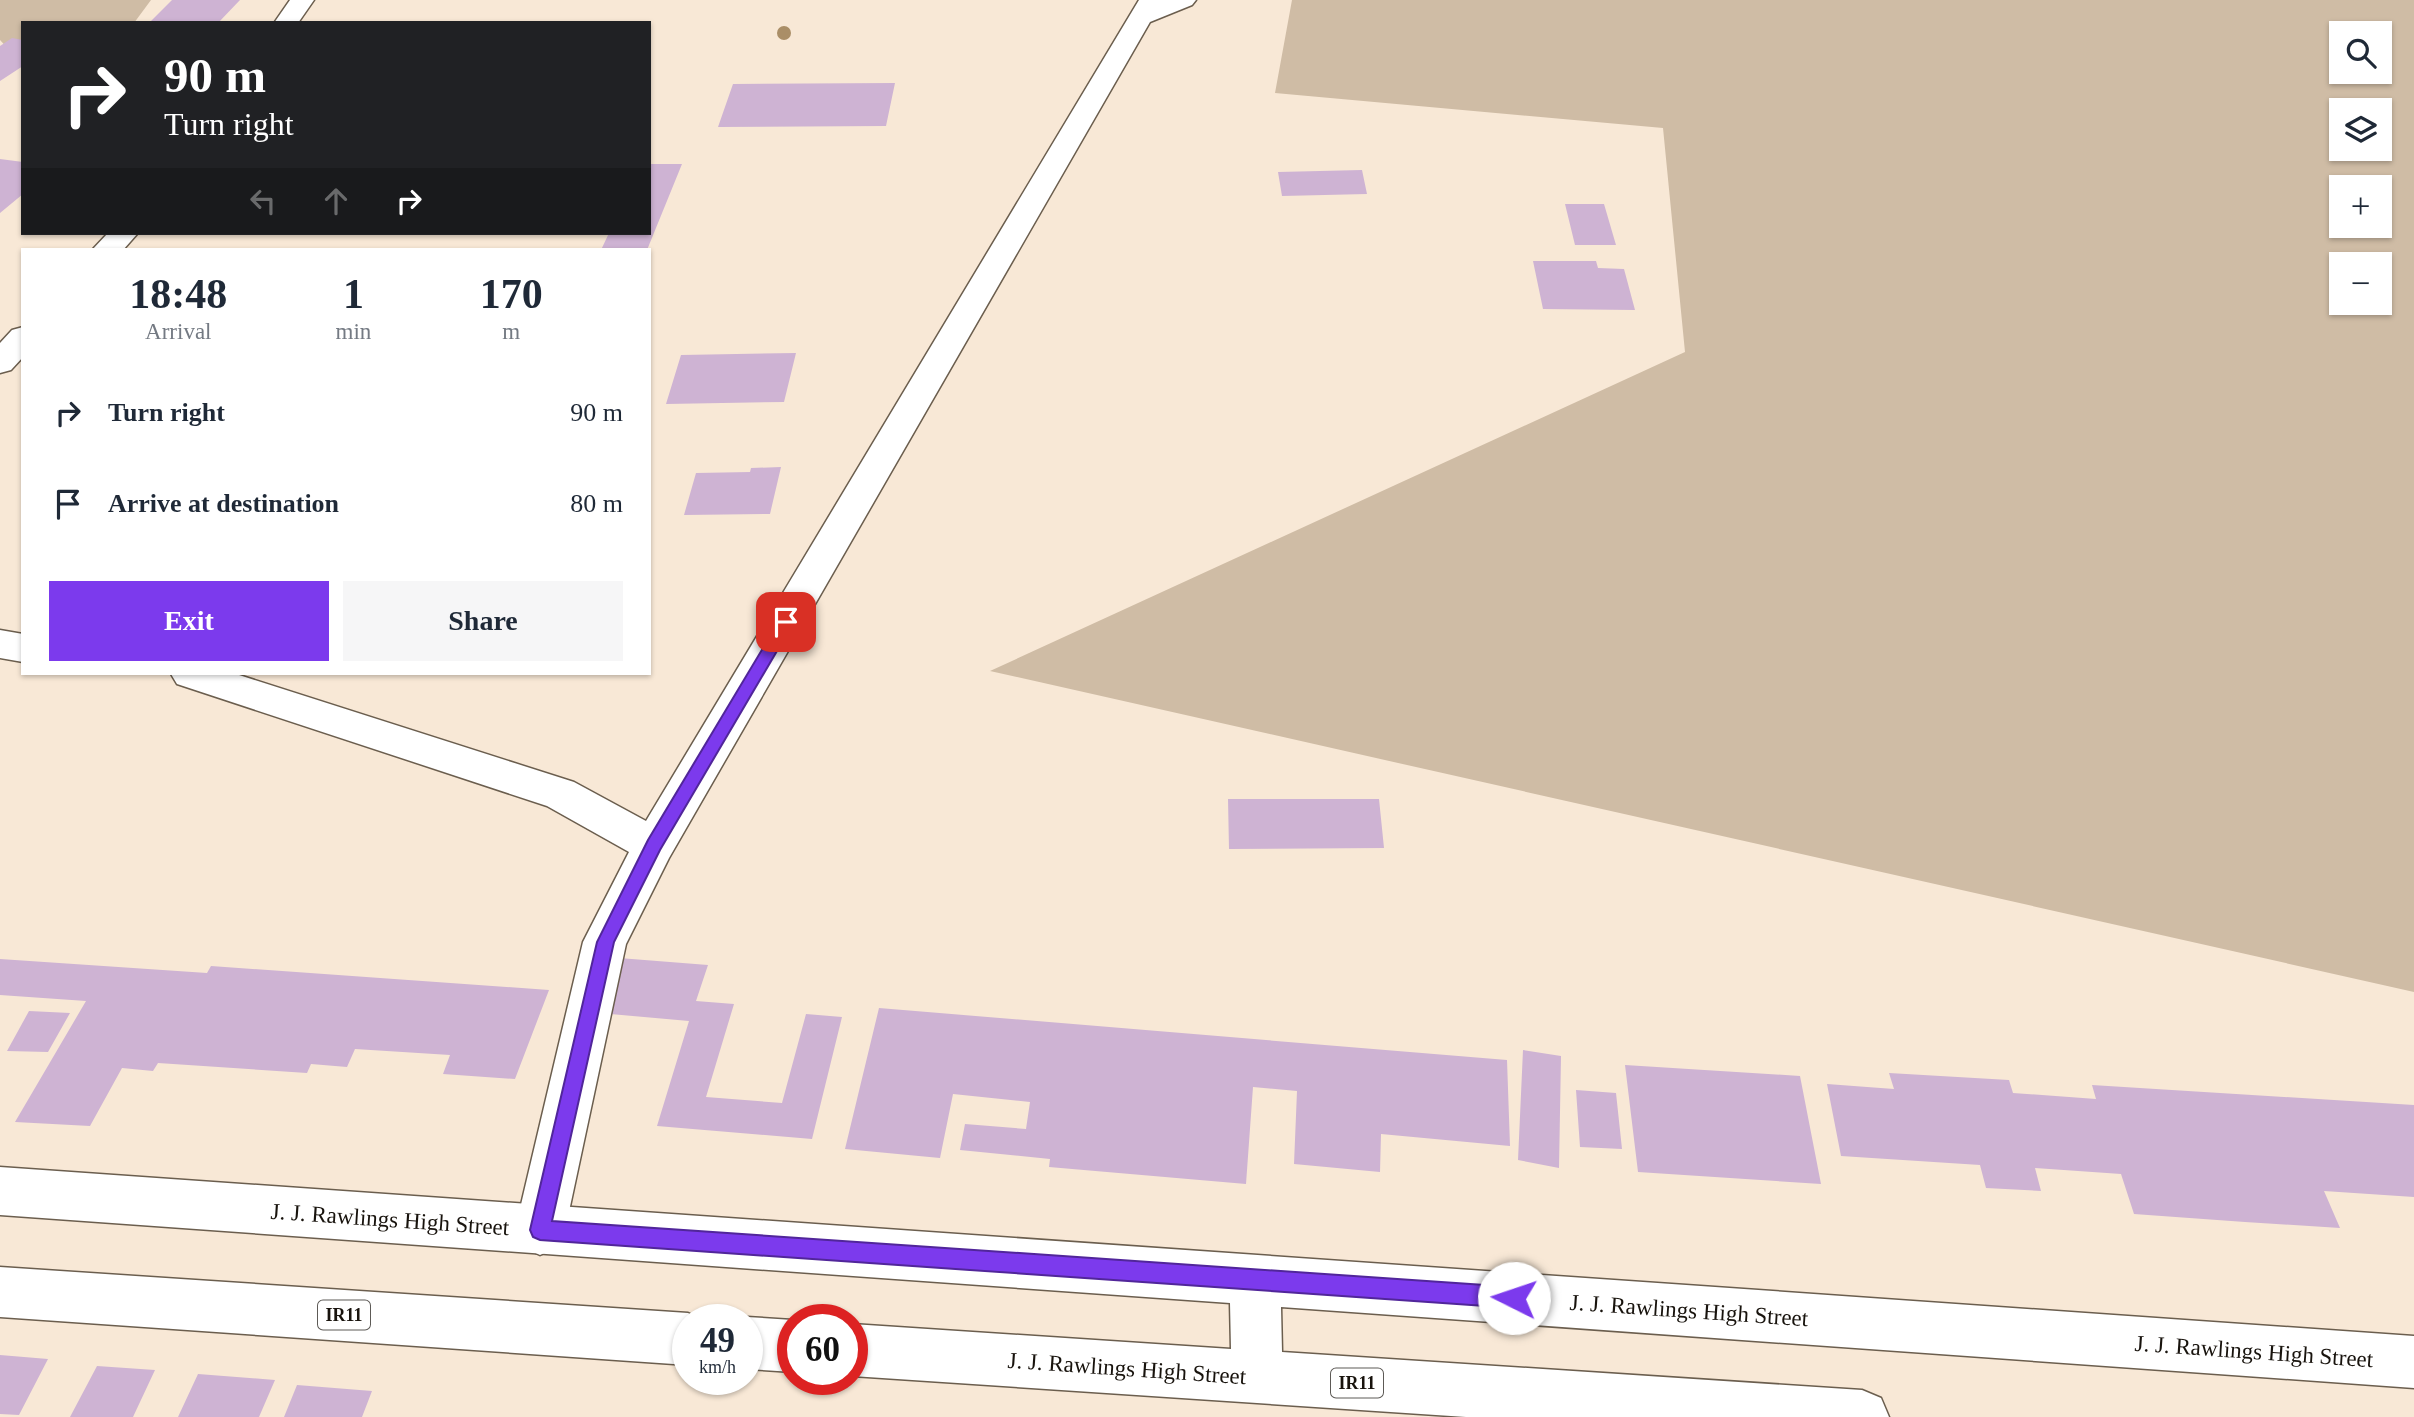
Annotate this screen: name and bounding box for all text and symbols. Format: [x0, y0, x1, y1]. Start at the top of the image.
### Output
map controls [2329, 21, 2392, 315]
button: search [2329, 21, 2392, 84]
text: 90 m [164, 48, 266, 103]
icon: right [49, 49, 140, 140]
button: layers [2329, 98, 2392, 161]
text: Turn right [164, 106, 294, 142]
button: + [2329, 175, 2392, 238]
icon: left [244, 182, 282, 220]
icon: ahead [317, 182, 355, 220]
icon: right [390, 182, 428, 220]
button: − [2329, 252, 2392, 315]
text: 18:48 [129, 271, 227, 317]
text: 1 [343, 271, 364, 317]
text: 170 [480, 271, 543, 317]
text: Arrival [145, 319, 212, 344]
text: min [336, 319, 371, 344]
text: m [502, 319, 520, 344]
icon: right [49, 394, 87, 432]
text: Turn right [108, 398, 225, 427]
text: 90 m [570, 398, 623, 427]
icon: arrive [49, 485, 87, 523]
text: Arrive at destination [108, 489, 339, 518]
text: 80 m [570, 489, 623, 518]
button: Exit [49, 581, 329, 661]
button: Share [343, 581, 623, 661]
pin [756, 592, 816, 652]
icon: arrive [767, 603, 805, 641]
street label: J. J. Rawlings High Street [270, 1199, 511, 1240]
position arrow [1477, 1261, 1551, 1335]
street label: J. J. Rawlings High Street [1569, 1290, 1810, 1331]
road number: IR11 [318, 1300, 370, 1330]
speed limit sign: 60 [777, 1304, 868, 1395]
text: 49 [700, 1321, 735, 1360]
street label: J. J. Rawlings High Street [2134, 1331, 2375, 1372]
street label: J. J. Rawlings High Street [1007, 1348, 1248, 1389]
text: km/h [699, 1357, 736, 1377]
road number: IR11 [1331, 1368, 1383, 1398]

